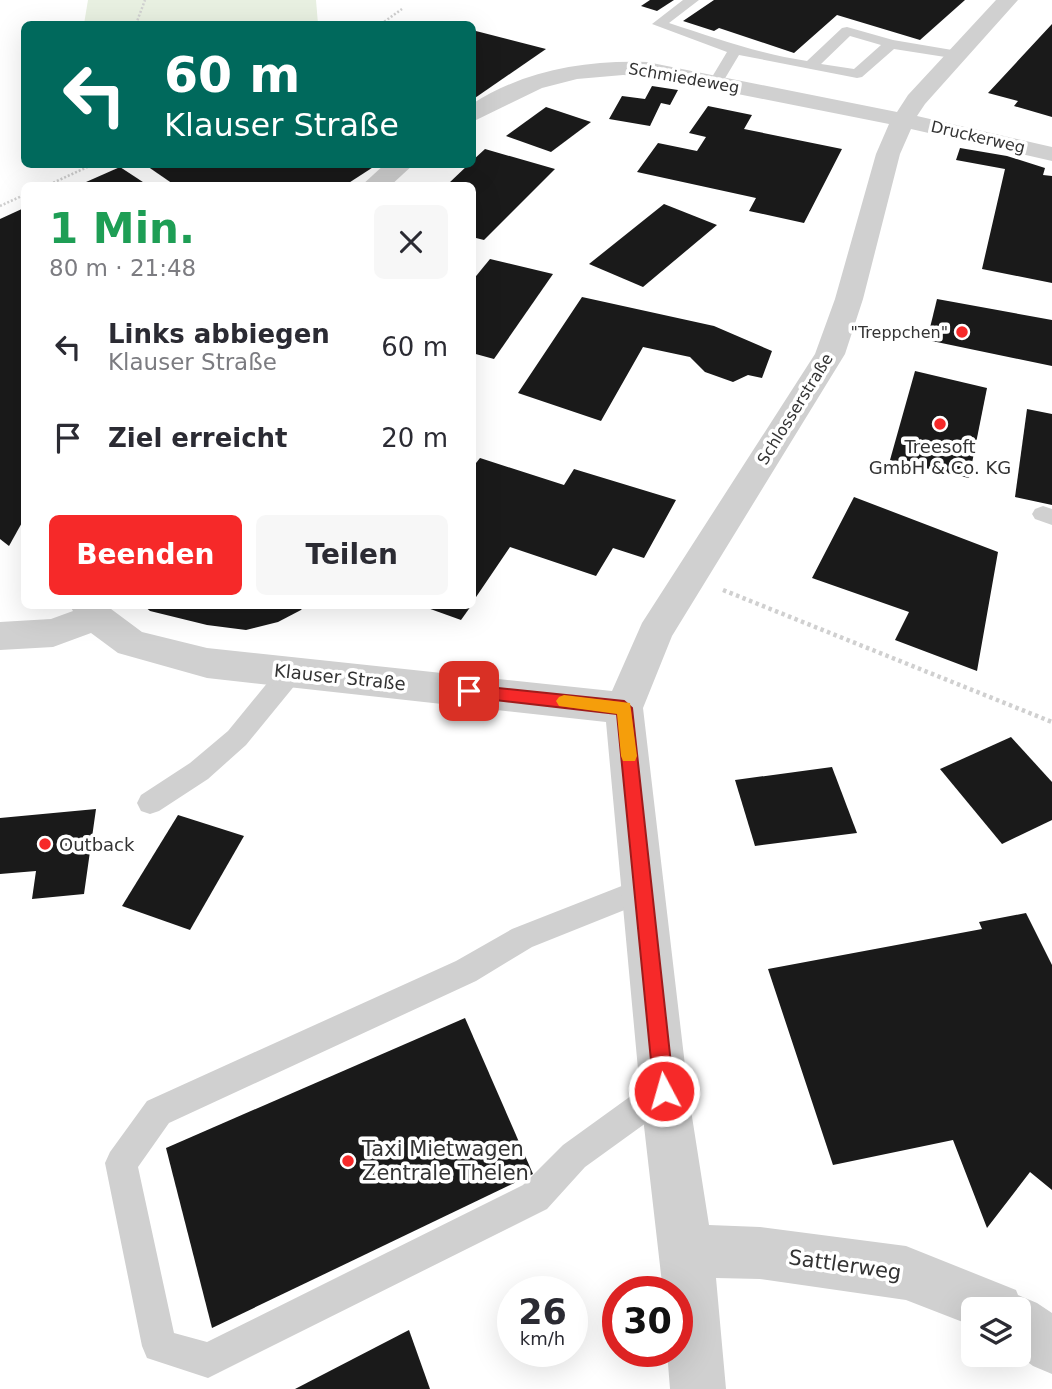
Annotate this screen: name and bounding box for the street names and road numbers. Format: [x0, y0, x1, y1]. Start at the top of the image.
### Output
street label: Schmiedeweg [627, 59, 741, 97]
street label: Druckerweg [929, 117, 1027, 157]
street label: Schlosserstraße [753, 350, 837, 468]
street label: Klauser Straße [273, 660, 407, 694]
street label: Sattlerweg [787, 1245, 903, 1285]

